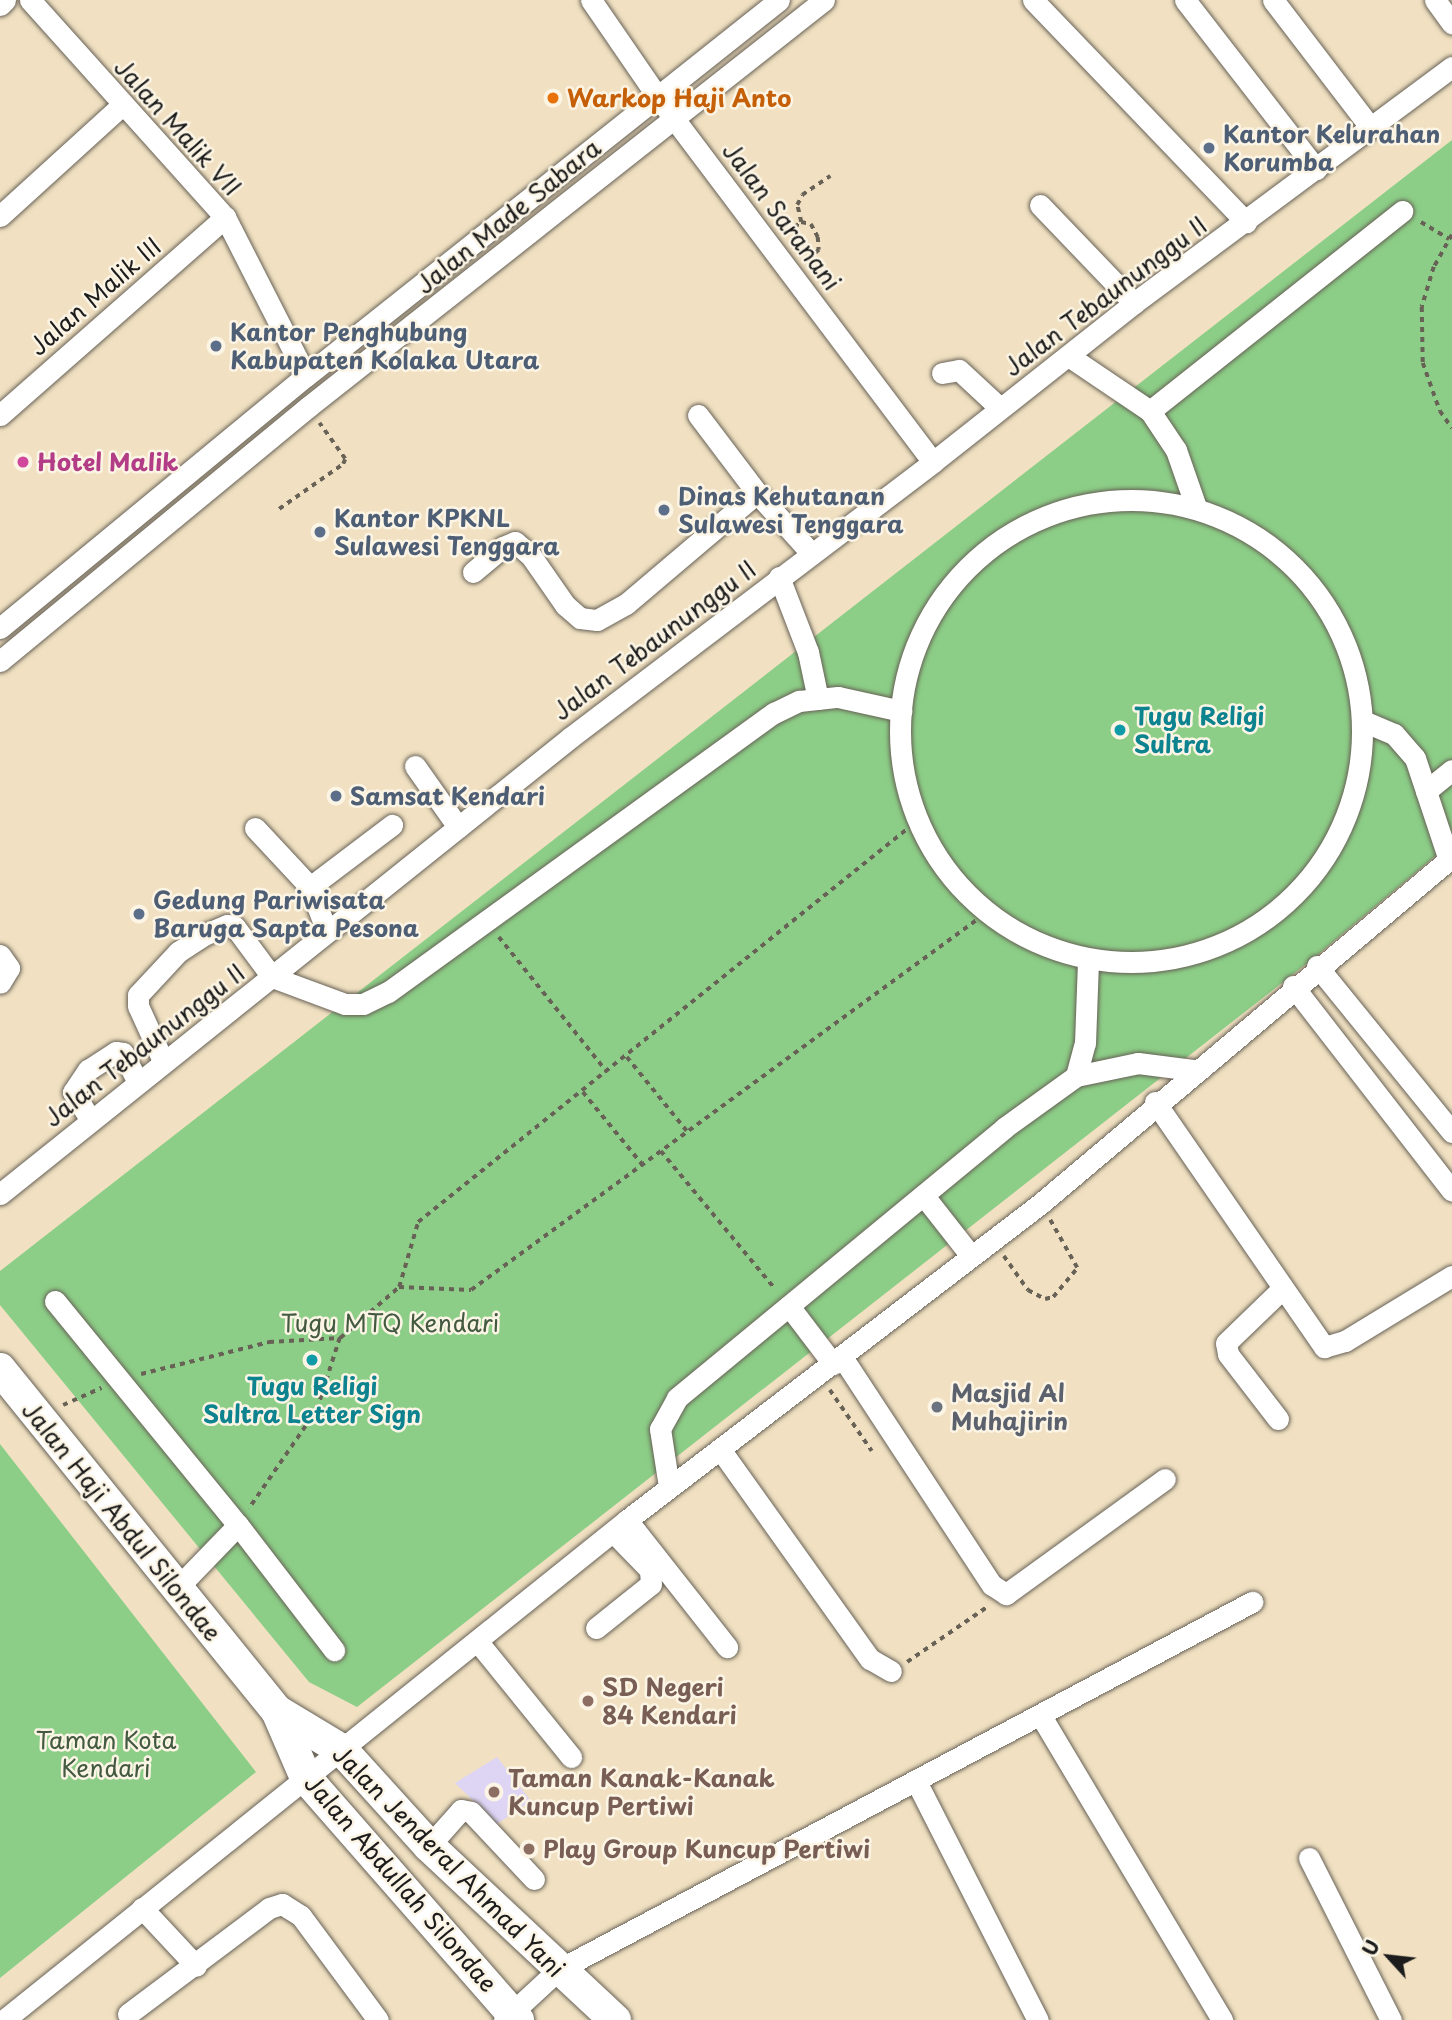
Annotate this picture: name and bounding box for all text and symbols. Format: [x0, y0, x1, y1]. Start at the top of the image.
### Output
street label: Jalan Malik VII [108, 52, 248, 202]
place label: Warkop Haji Anto [567, 84, 790, 112]
marker: Warkop Haji Anto [545, 90, 561, 106]
place label: Kantor Kelurahan Korumba [1223, 120, 1441, 176]
street label: Jalan Made Sabara [410, 133, 606, 299]
street label: Jalan Saranani [717, 136, 847, 296]
marker: Kantor Kelurahan Korumba [1201, 140, 1217, 156]
street label: Jalan Tebaununggu II [997, 210, 1213, 382]
street label: Jalan Malik III [22, 230, 168, 362]
place label: Kantor Penghubung Kabupaten Kolaka Utara [230, 318, 541, 374]
marker: Kantor Penghubung Kabupaten Kolaka Utara [208, 338, 224, 354]
place label: Hotel Malik [37, 448, 180, 476]
marker: Hotel Malik [15, 454, 31, 470]
place label: Dinas Kehutanan Sulawesi Tenggara [678, 482, 905, 538]
marker: Dinas Kehutanan Sulawesi Tenggara [656, 502, 672, 518]
place label: Kantor KPKNL Sulawesi Tenggara [334, 504, 561, 560]
marker: Kantor KPKNL Sulawesi Tenggara [312, 524, 328, 540]
street label: Jalan Tebaununggu II [546, 554, 762, 726]
place label: Tugu Religi Sultra [1134, 702, 1264, 758]
marker: Tugu Religi Sultra [1112, 722, 1128, 738]
place label: Samsat Kendari [350, 782, 547, 810]
marker: Samsat Kendari [328, 788, 344, 804]
place label: Gedung Pariwisata Baruga Sapta Pesona [153, 886, 420, 942]
marker: Gedung Pariwisata Baruga Sapta Pesona [131, 906, 147, 922]
street label: Jalan Tebaununggu II [37, 957, 251, 1133]
park label: Tugu MTQ Kendari [281, 1309, 499, 1337]
marker: Tugu Religi Sultra Letter Sign [304, 1352, 320, 1368]
place label: Tugu Religi Sultra Letter Sign [203, 1372, 421, 1428]
place label: Masjid Al Muhajirin [951, 1379, 1068, 1435]
street label: Jalan Haji Abdul Silondae [17, 1396, 227, 1646]
marker: Masjid Al Muhajirin [929, 1399, 945, 1415]
place label: SD Negeri 84 Kendari [602, 1673, 737, 1729]
marker: SD Negeri 84 Kendari [580, 1693, 596, 1709]
park label: Taman Kota Kendari [36, 1726, 176, 1782]
street label: Jalan Jenderal Ahmad Yani [326, 1738, 572, 1984]
place label: Taman Kanak-Kanak Kuncup Pertiwi [508, 1764, 774, 1820]
street label: Jalan Abdullah Silondae [298, 1768, 504, 1998]
marker: Taman Kanak-Kanak Kuncup Pertiwi [486, 1784, 502, 1800]
place label: Play Group Kuncup Pertiwi [543, 1835, 872, 1863]
marker: Play Group Kuncup Pertiwi [521, 1841, 537, 1857]
north arrow [1354, 1922, 1424, 1992]
text: U [1355, 1935, 1386, 1960]

